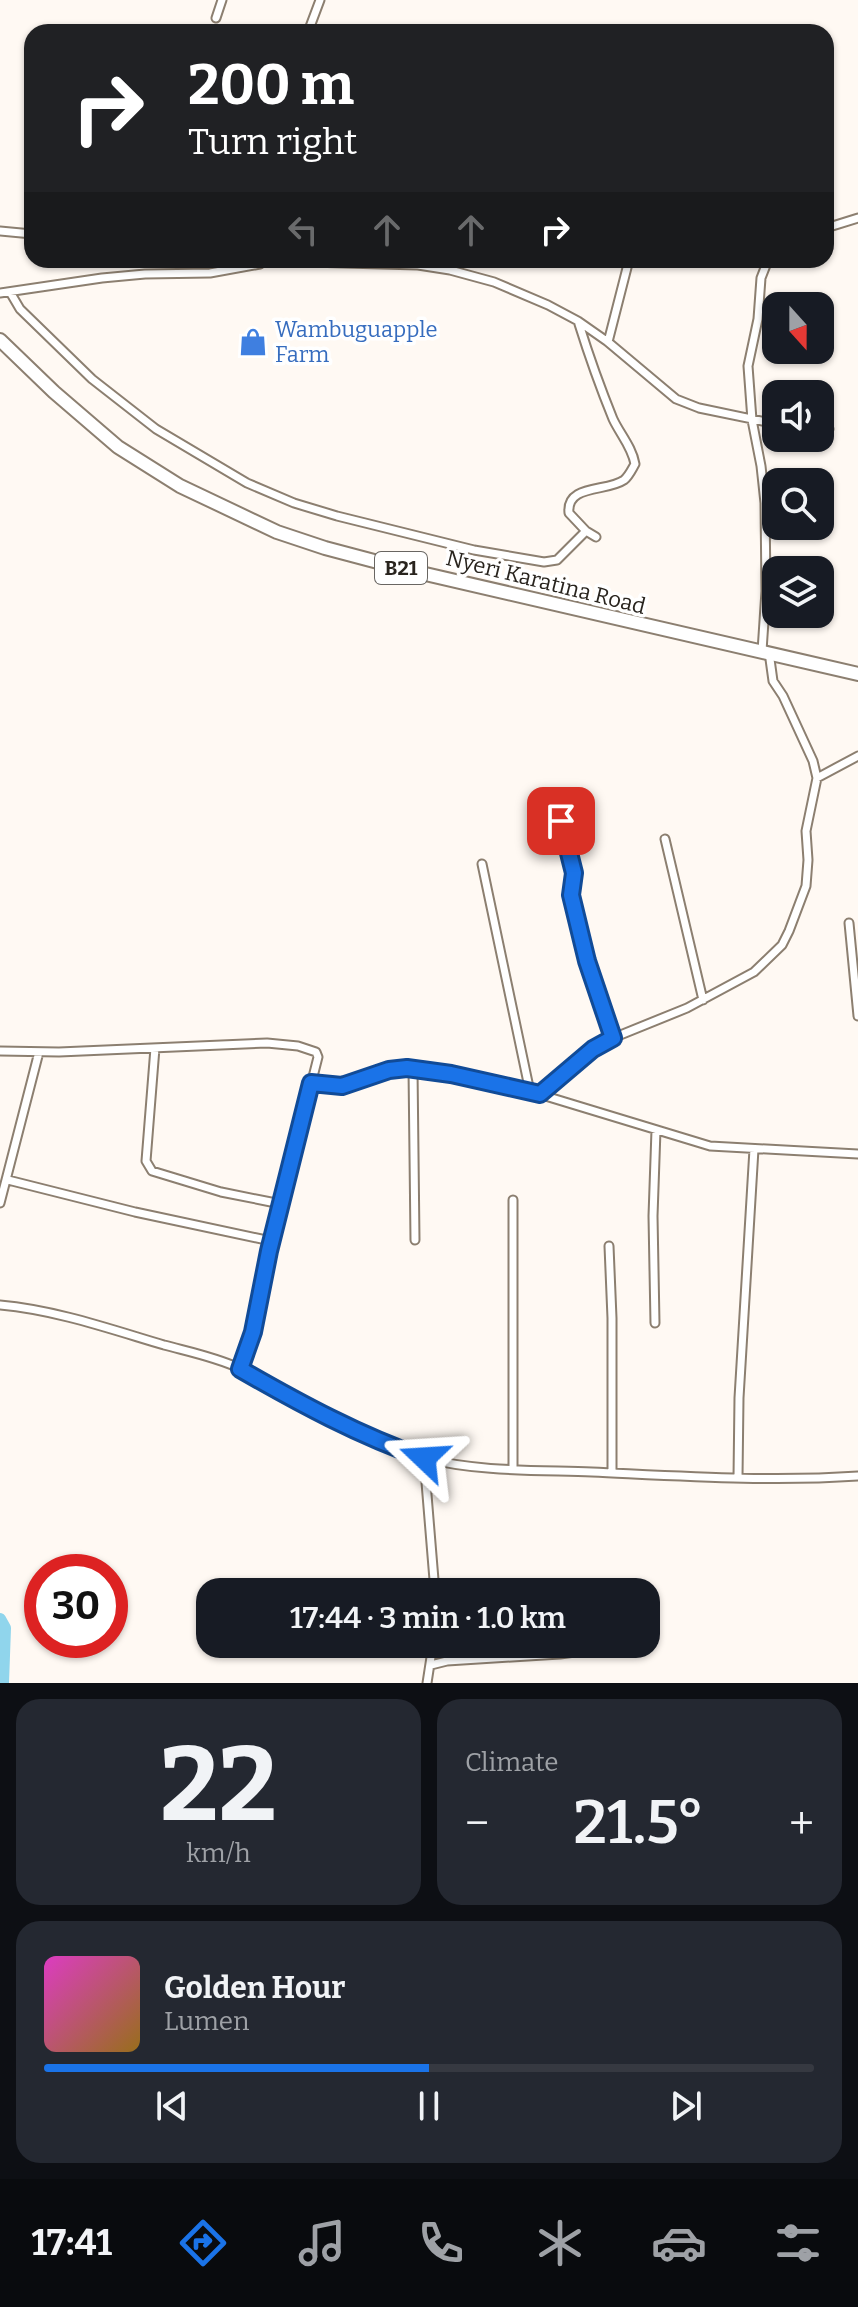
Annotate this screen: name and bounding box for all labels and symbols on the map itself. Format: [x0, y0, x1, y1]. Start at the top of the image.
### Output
north arrow [762, 292, 834, 364]
place label: Wambuguapple Farm [275, 316, 438, 368]
shop icon: Wambuguapple Farm [238, 327, 268, 357]
street label: Nyeri Karatina Road [443, 544, 649, 620]
road number: B21 [375, 552, 427, 584]
pin [527, 787, 595, 855]
position arrow [382, 1416, 466, 1500]
speed limit sign: 30 [24, 1554, 128, 1658]

